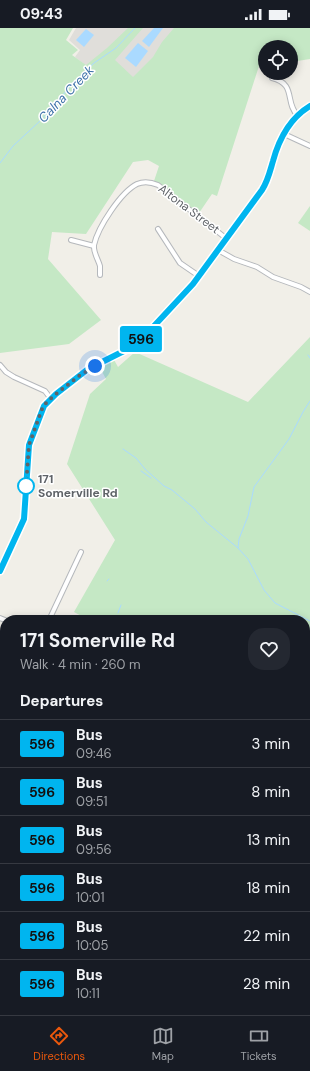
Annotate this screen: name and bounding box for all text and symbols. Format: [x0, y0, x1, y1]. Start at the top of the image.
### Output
text: 09:43 [20, 4, 63, 24]
map controls [258, 40, 298, 80]
button: locate [258, 40, 298, 80]
water label: Calna Creek [34, 62, 98, 126]
street label: Altona Street [155, 181, 223, 238]
line badge: 596 [118, 326, 164, 352]
text: 596 [128, 330, 154, 348]
your location [85, 356, 105, 376]
place label: 171 Somerville Rd [38, 471, 118, 501]
marker: 171 Somerville Rd [17, 477, 35, 495]
text: 171 Somerville Rd [20, 628, 175, 653]
button: heart [248, 628, 290, 670]
text: Walk · 4 min · 260 m [20, 656, 141, 673]
text: Departures [20, 691, 103, 711]
text: Bus [76, 725, 103, 745]
text: 3 min [252, 734, 290, 754]
text: 596 [29, 735, 55, 753]
text: 09:46 [76, 745, 112, 762]
text: Bus [76, 773, 103, 793]
text: 8 min [251, 782, 290, 802]
text: 596 [29, 783, 55, 801]
text: 09:51 [76, 793, 108, 810]
text: Bus [76, 821, 103, 841]
text: 13 min [247, 830, 290, 850]
text: 596 [29, 831, 55, 849]
text: 09:56 [76, 841, 112, 858]
text: Bus [76, 869, 103, 889]
text: 18 min [247, 878, 290, 898]
text: 596 [29, 879, 55, 897]
text: 10:01 [76, 889, 105, 906]
text: Bus [76, 917, 103, 937]
text: 22 min [243, 926, 290, 946]
text: 596 [29, 927, 55, 945]
text: 10:05 [76, 937, 108, 954]
text: Bus [76, 965, 103, 985]
text: 28 min [243, 974, 290, 994]
text: 596 [29, 975, 55, 993]
text: 10:11 [76, 985, 100, 1002]
tab: Directions [33, 1025, 85, 1063]
tab: Map [152, 1025, 174, 1063]
tab: Tickets [240, 1025, 277, 1063]

